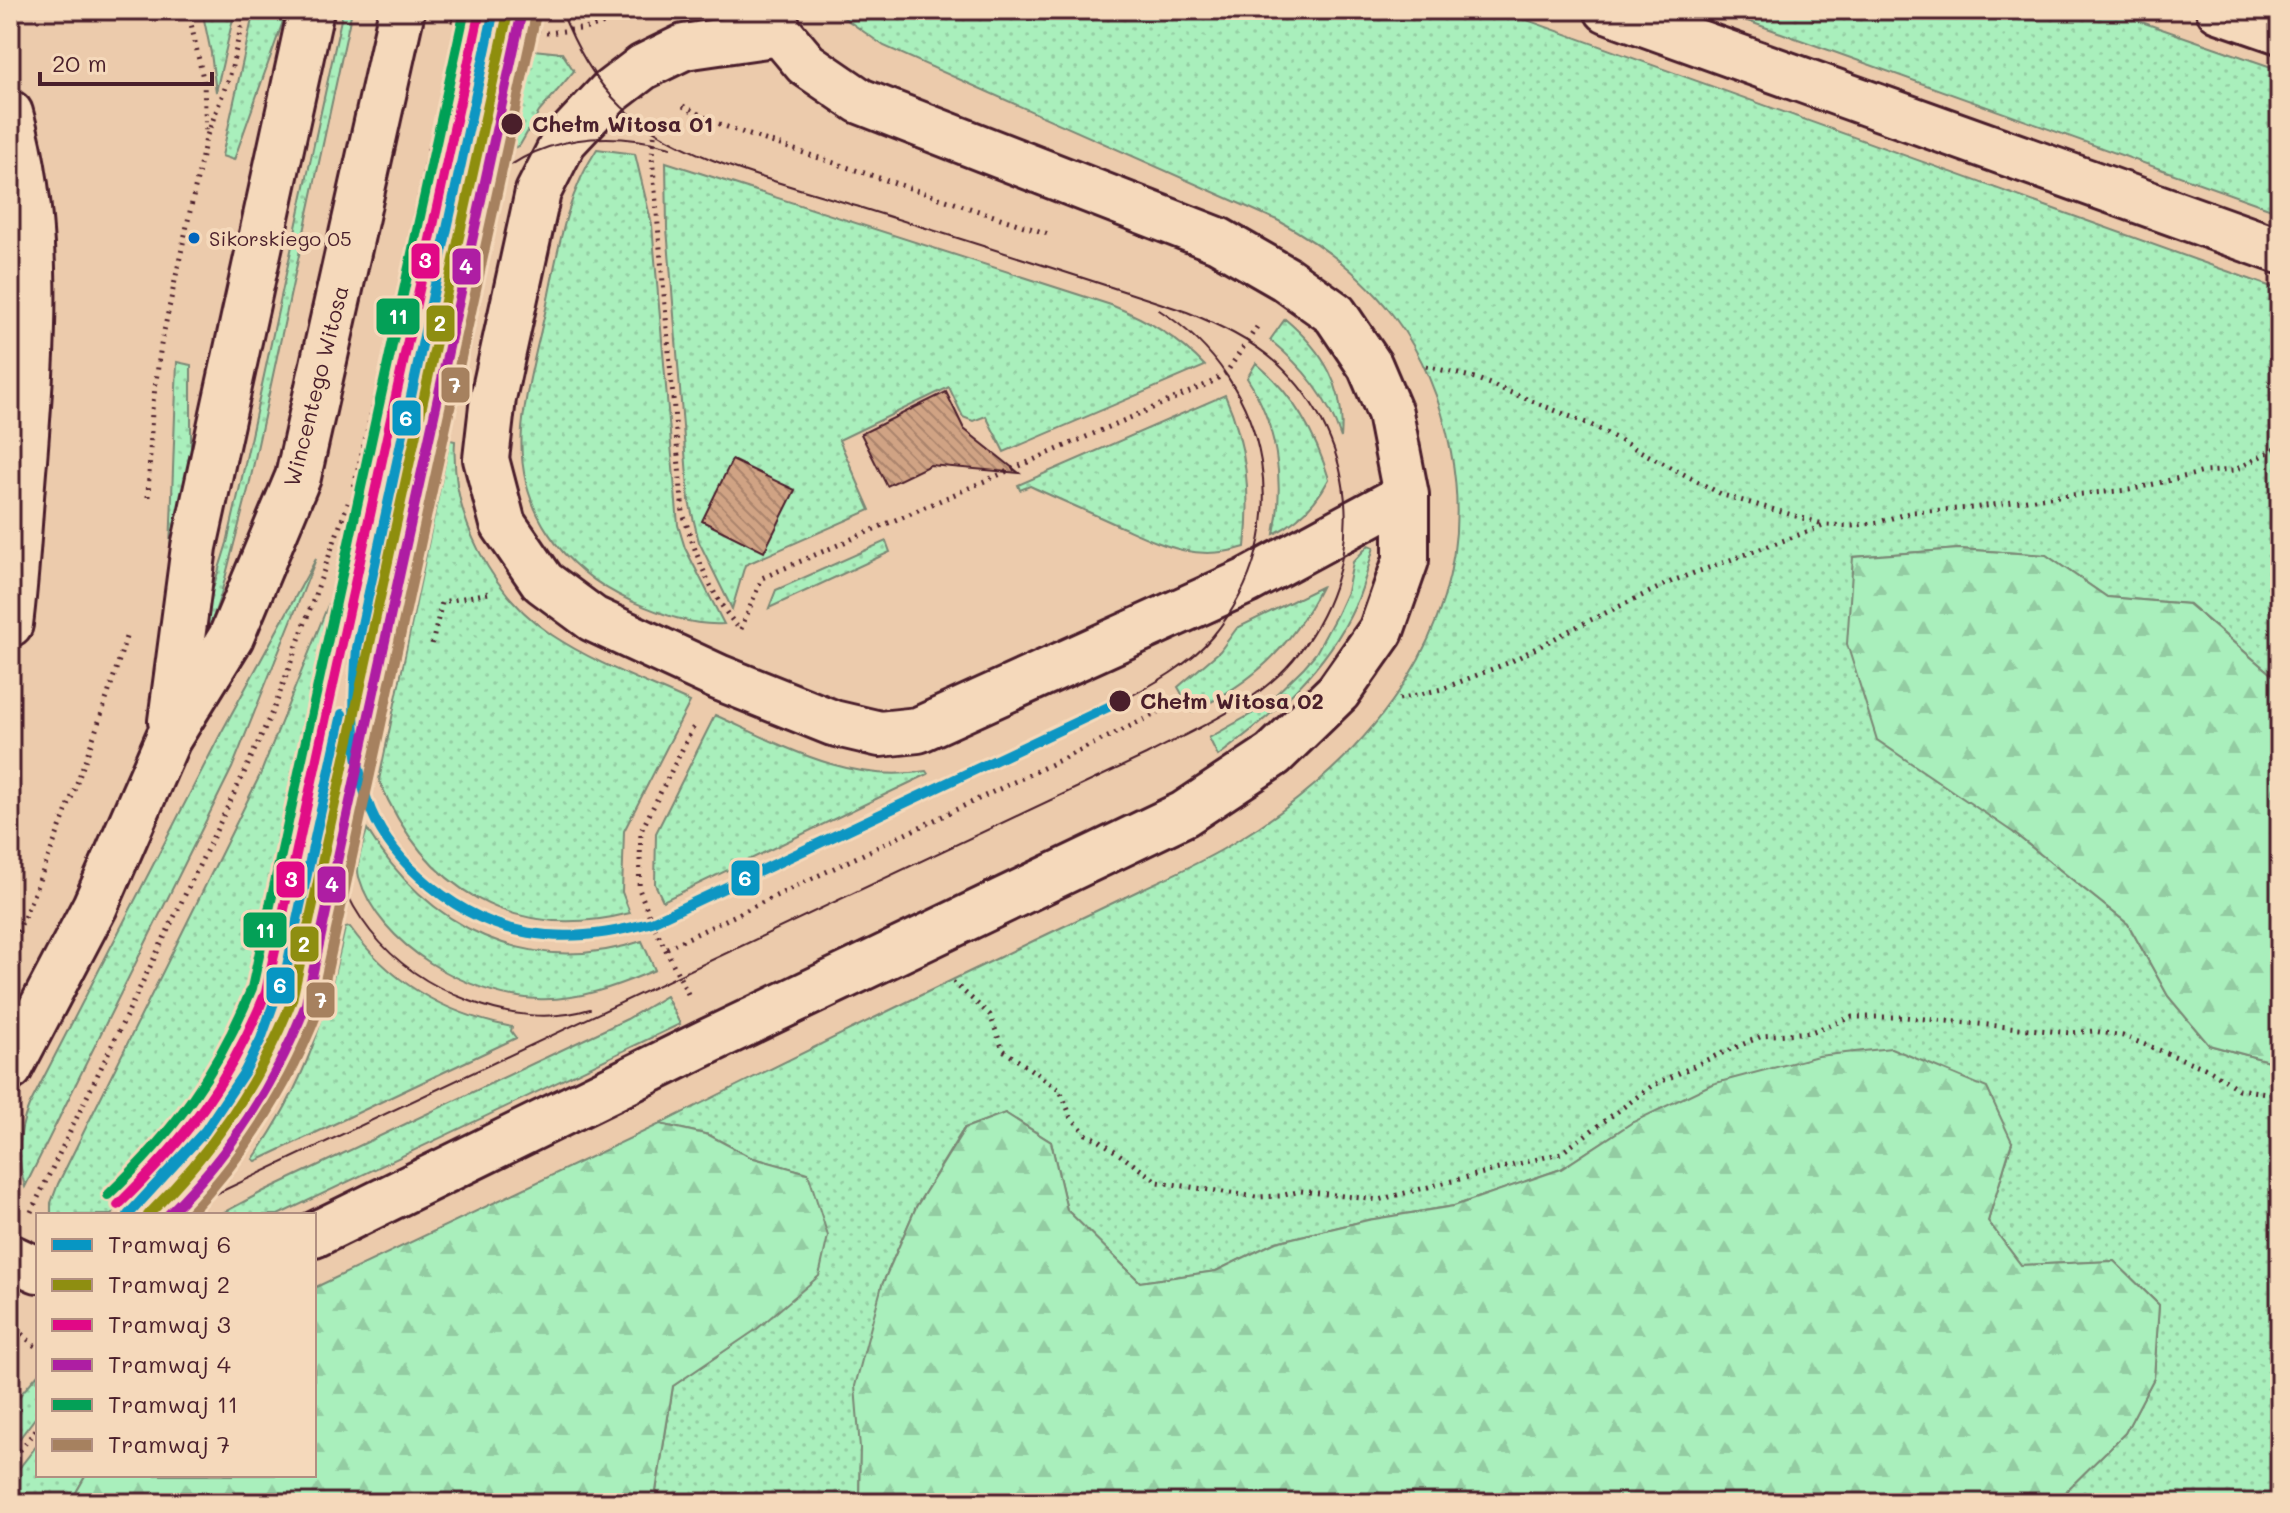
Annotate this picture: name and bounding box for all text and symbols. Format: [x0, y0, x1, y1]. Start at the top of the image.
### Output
scale bar [40, 36, 212, 86]
text: 20 m [52, 47, 107, 78]
place label: Chełm Witosa 01 [532, 109, 713, 138]
marker: Chełm Witosa 01 [499, 111, 525, 137]
place label: Sikorskiego 05 [209, 225, 352, 251]
marker: Sikorskiego 05 [186, 230, 202, 246]
line badge: 3 [410, 242, 441, 280]
text: 3 [418, 245, 432, 274]
line badge: 4 [451, 247, 482, 286]
text: 4 [459, 251, 473, 280]
street label: Wincentego Witosa [276, 282, 355, 489]
line badge: 11 [375, 297, 421, 336]
text: 11 [388, 301, 408, 330]
line badge: 2 [425, 304, 456, 343]
text: 2 [434, 308, 446, 337]
line badge: 7 [440, 366, 471, 404]
text: 7 [449, 370, 461, 399]
line badge: 6 [391, 399, 422, 437]
text: 6 [399, 403, 413, 432]
place label: Chełm Witosa 02 [1140, 686, 1324, 715]
marker: Chełm Witosa 02 [1107, 688, 1133, 714]
line badge: 6 [730, 859, 761, 897]
line badge: 3 [275, 860, 306, 899]
text: 6 [738, 863, 752, 892]
text: 3 [284, 864, 298, 893]
line badge: 4 [316, 865, 347, 904]
text: 4 [325, 869, 339, 898]
line badge: 11 [242, 911, 288, 949]
text: 11 [255, 915, 275, 944]
line badge: 2 [289, 925, 320, 963]
text: 2 [298, 929, 310, 958]
line badge: 6 [265, 966, 296, 1005]
text: 6 [273, 970, 287, 999]
line badge: 7 [305, 981, 336, 1019]
text: 7 [315, 985, 327, 1014]
legend [36, 1213, 316, 1477]
text: Tramwaj 6 [108, 1228, 231, 1259]
text: Tramwaj 2 [108, 1268, 230, 1299]
text: Tramwaj 3 [108, 1308, 231, 1339]
text: Tramwaj 4 [108, 1348, 231, 1379]
text: Tramwaj 11 [108, 1388, 238, 1419]
text: Tramwaj 7 [108, 1428, 230, 1459]

